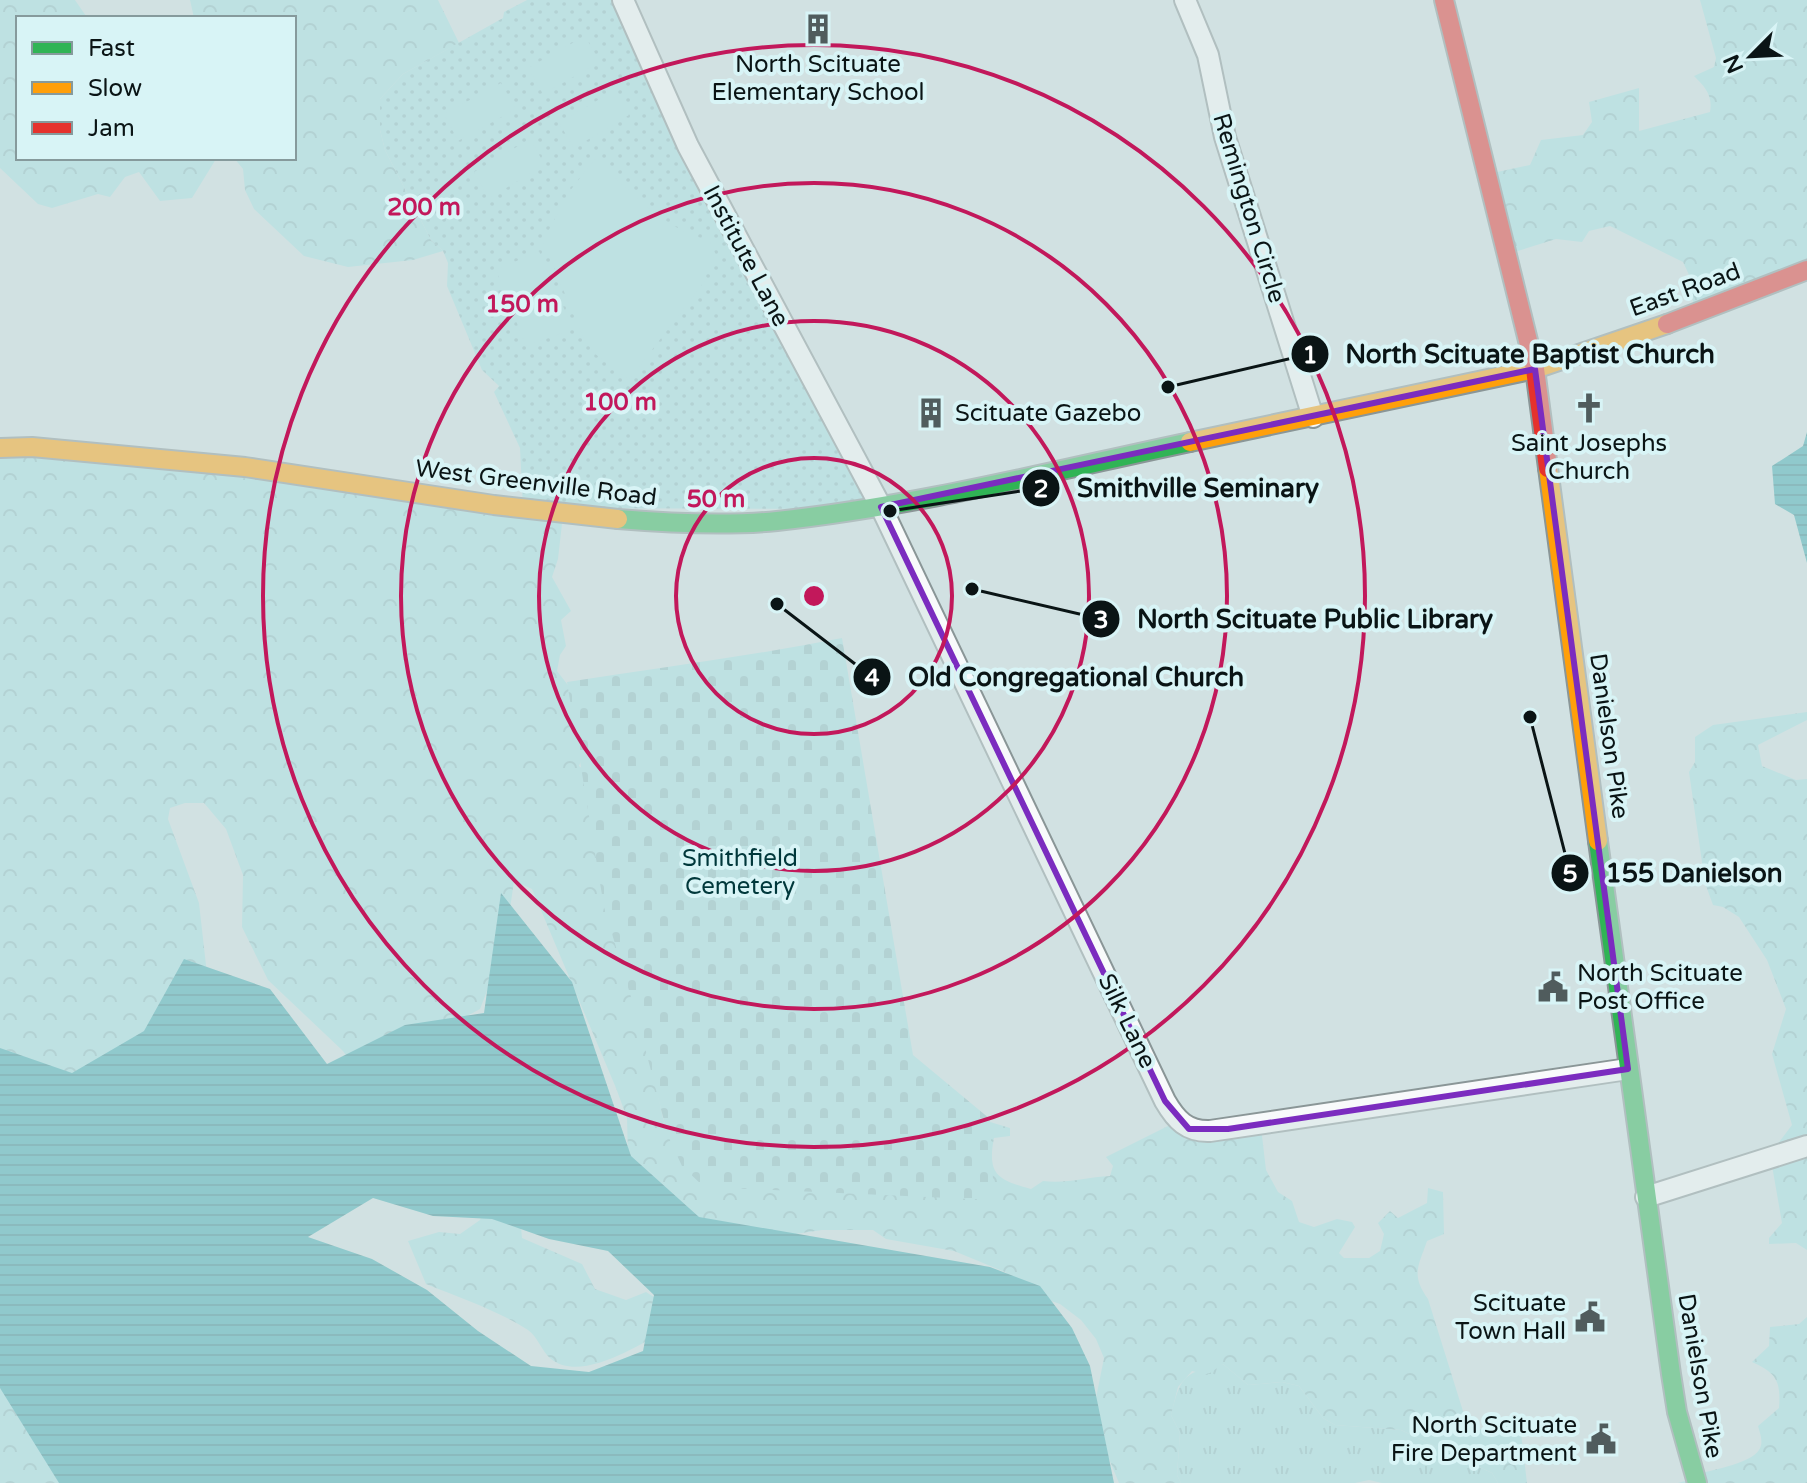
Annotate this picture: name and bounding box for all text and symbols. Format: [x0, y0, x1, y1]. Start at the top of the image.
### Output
building icon: North Scituate Elementary School [801, 12, 835, 46]
legend [16, 16, 296, 160]
north arrow [1711, 16, 1791, 96]
text: Fast [88, 34, 135, 63]
place label: North Scituate Elementary School [711, 50, 925, 107]
text: N [1718, 50, 1749, 77]
text: Slow [88, 74, 142, 103]
street label: Remington Circle [1206, 110, 1292, 306]
text: Jam [88, 114, 135, 143]
street label: Institute Lane [697, 180, 795, 332]
text: 200 m [387, 193, 461, 222]
street label: East Road [1626, 257, 1744, 323]
text: 150 m [485, 290, 559, 319]
callout: North Scituate Baptist Church [1290, 329, 1731, 379]
text: North Scituate Baptist Church [1345, 339, 1715, 370]
text: 1 [1302, 341, 1318, 370]
text: 100 m [583, 388, 657, 417]
church icon: Saint Josephs Church [1572, 391, 1606, 425]
building icon: Scituate Gazebo [914, 396, 948, 430]
place label: Scituate Gazebo [955, 399, 1141, 428]
place label: Saint Josephs Church [1511, 429, 1667, 486]
street label: West Greenville Road [414, 454, 658, 512]
callout: Smithville Seminary [1021, 463, 1335, 513]
text: Smithville Seminary [1077, 473, 1319, 504]
text: 2 [1033, 475, 1049, 504]
text: 50 m [687, 485, 745, 514]
centre of rings [800, 582, 828, 610]
callout: North Scituate Public Library [1081, 594, 1509, 644]
text: North Scituate Public Library [1137, 604, 1493, 635]
text: 3 [1093, 606, 1109, 635]
street label: Danielson Pike [1583, 651, 1635, 821]
callout: Old Congregational Church [852, 652, 1260, 702]
text: Old Congregational Church [908, 662, 1244, 693]
text: 4 [864, 664, 880, 693]
park label: Smithfield Cemetery [682, 844, 798, 901]
callout: 155 Danielson [1550, 848, 1799, 898]
text: 155 Danielson [1605, 858, 1783, 889]
text: 5 [1562, 860, 1578, 889]
place label: North Scituate Post Office [1577, 959, 1743, 1016]
street label: Silk Lane [1092, 969, 1162, 1073]
public building icon: North Scituate Post Office [1536, 970, 1570, 1004]
place label: Scituate Town Hall [1455, 1289, 1566, 1346]
street label: Danielson Pike [1671, 1291, 1729, 1461]
public building icon: Scituate Town Hall [1573, 1300, 1607, 1334]
place label: North Scituate Fire Department [1391, 1411, 1577, 1468]
public building icon: North Scituate Fire Department [1584, 1422, 1618, 1456]

